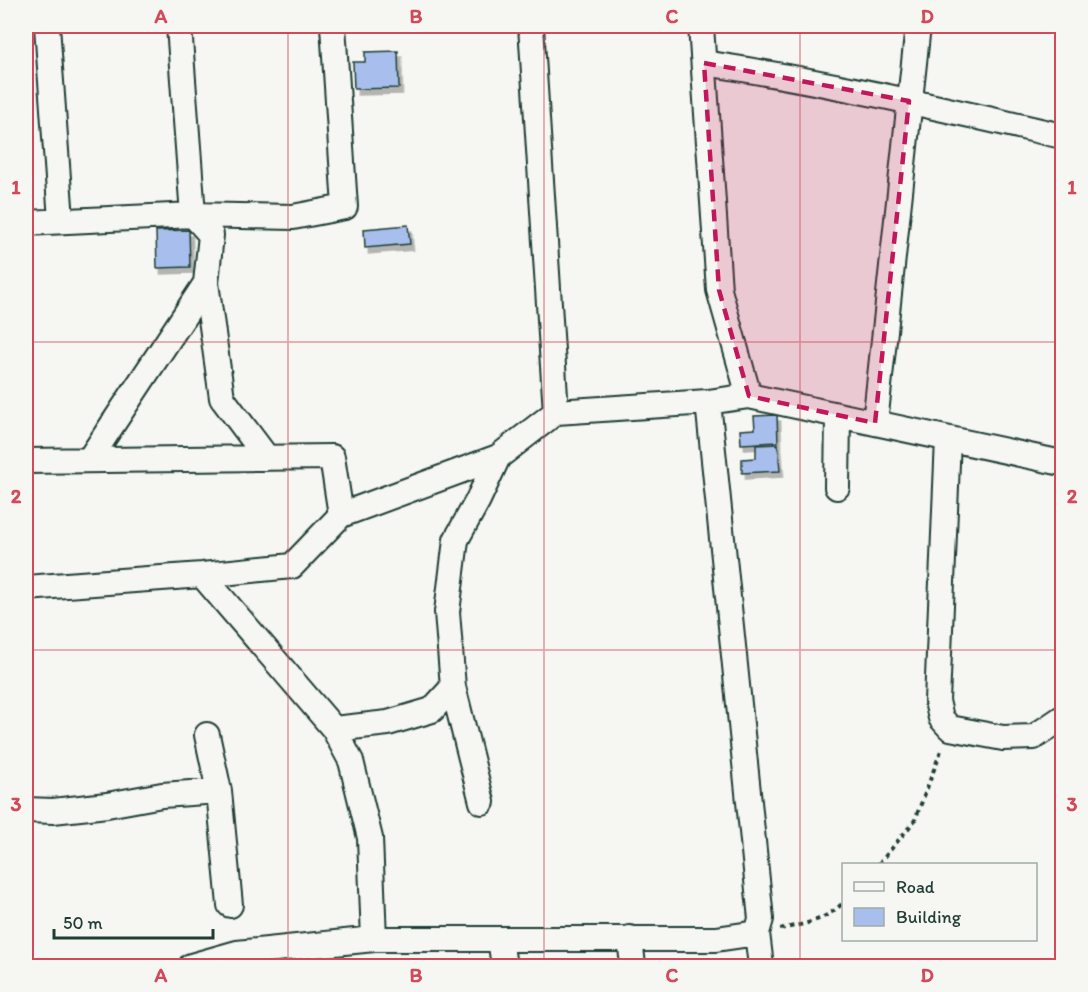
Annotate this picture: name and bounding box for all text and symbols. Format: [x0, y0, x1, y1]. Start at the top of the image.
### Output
text: A [154, 4, 168, 28]
text: B [410, 4, 423, 28]
text: C [666, 4, 679, 28]
text: D [920, 4, 934, 28]
text: 1 [11, 175, 21, 199]
text: 1 [1067, 175, 1077, 199]
text: 2 [11, 484, 22, 508]
text: 2 [1067, 484, 1078, 508]
text: 3 [11, 792, 22, 816]
text: 3 [1067, 792, 1078, 816]
legend [842, 863, 1037, 941]
text: Road [896, 876, 935, 898]
scale bar [54, 902, 213, 940]
text: Building [896, 906, 962, 928]
text: 50 m [63, 912, 103, 934]
text: A [154, 963, 168, 987]
text: B [410, 963, 423, 987]
text: C [666, 963, 679, 987]
text: D [920, 963, 934, 987]

